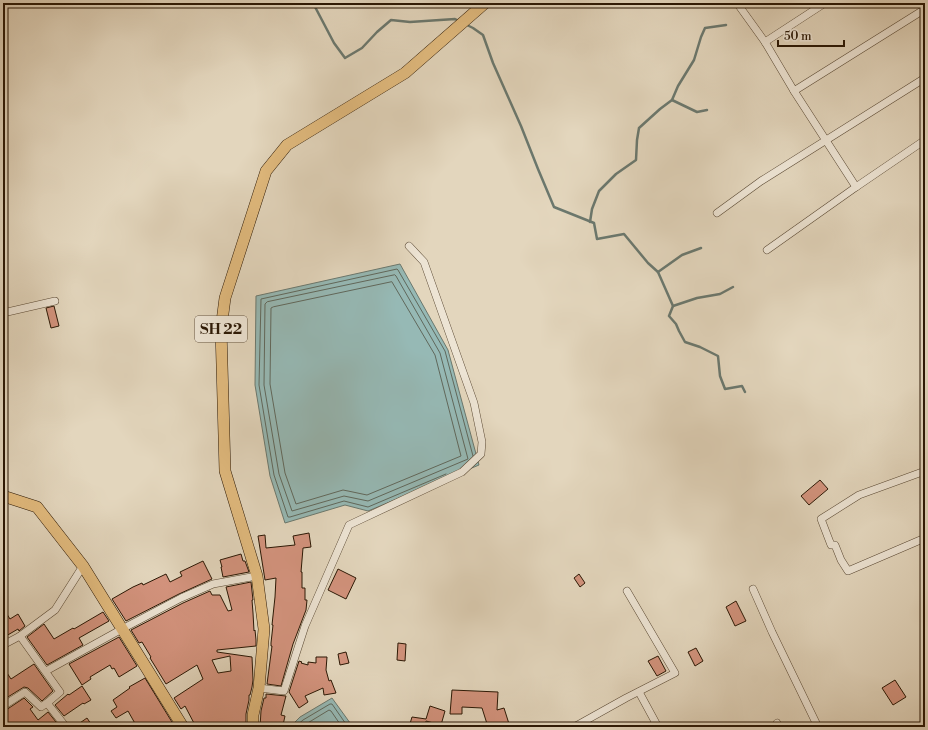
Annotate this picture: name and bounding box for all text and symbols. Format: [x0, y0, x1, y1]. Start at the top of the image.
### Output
scale bar [778, 22, 844, 48]
text: 50 m [784, 29, 812, 44]
road number: SH 22 [195, 316, 247, 342]

